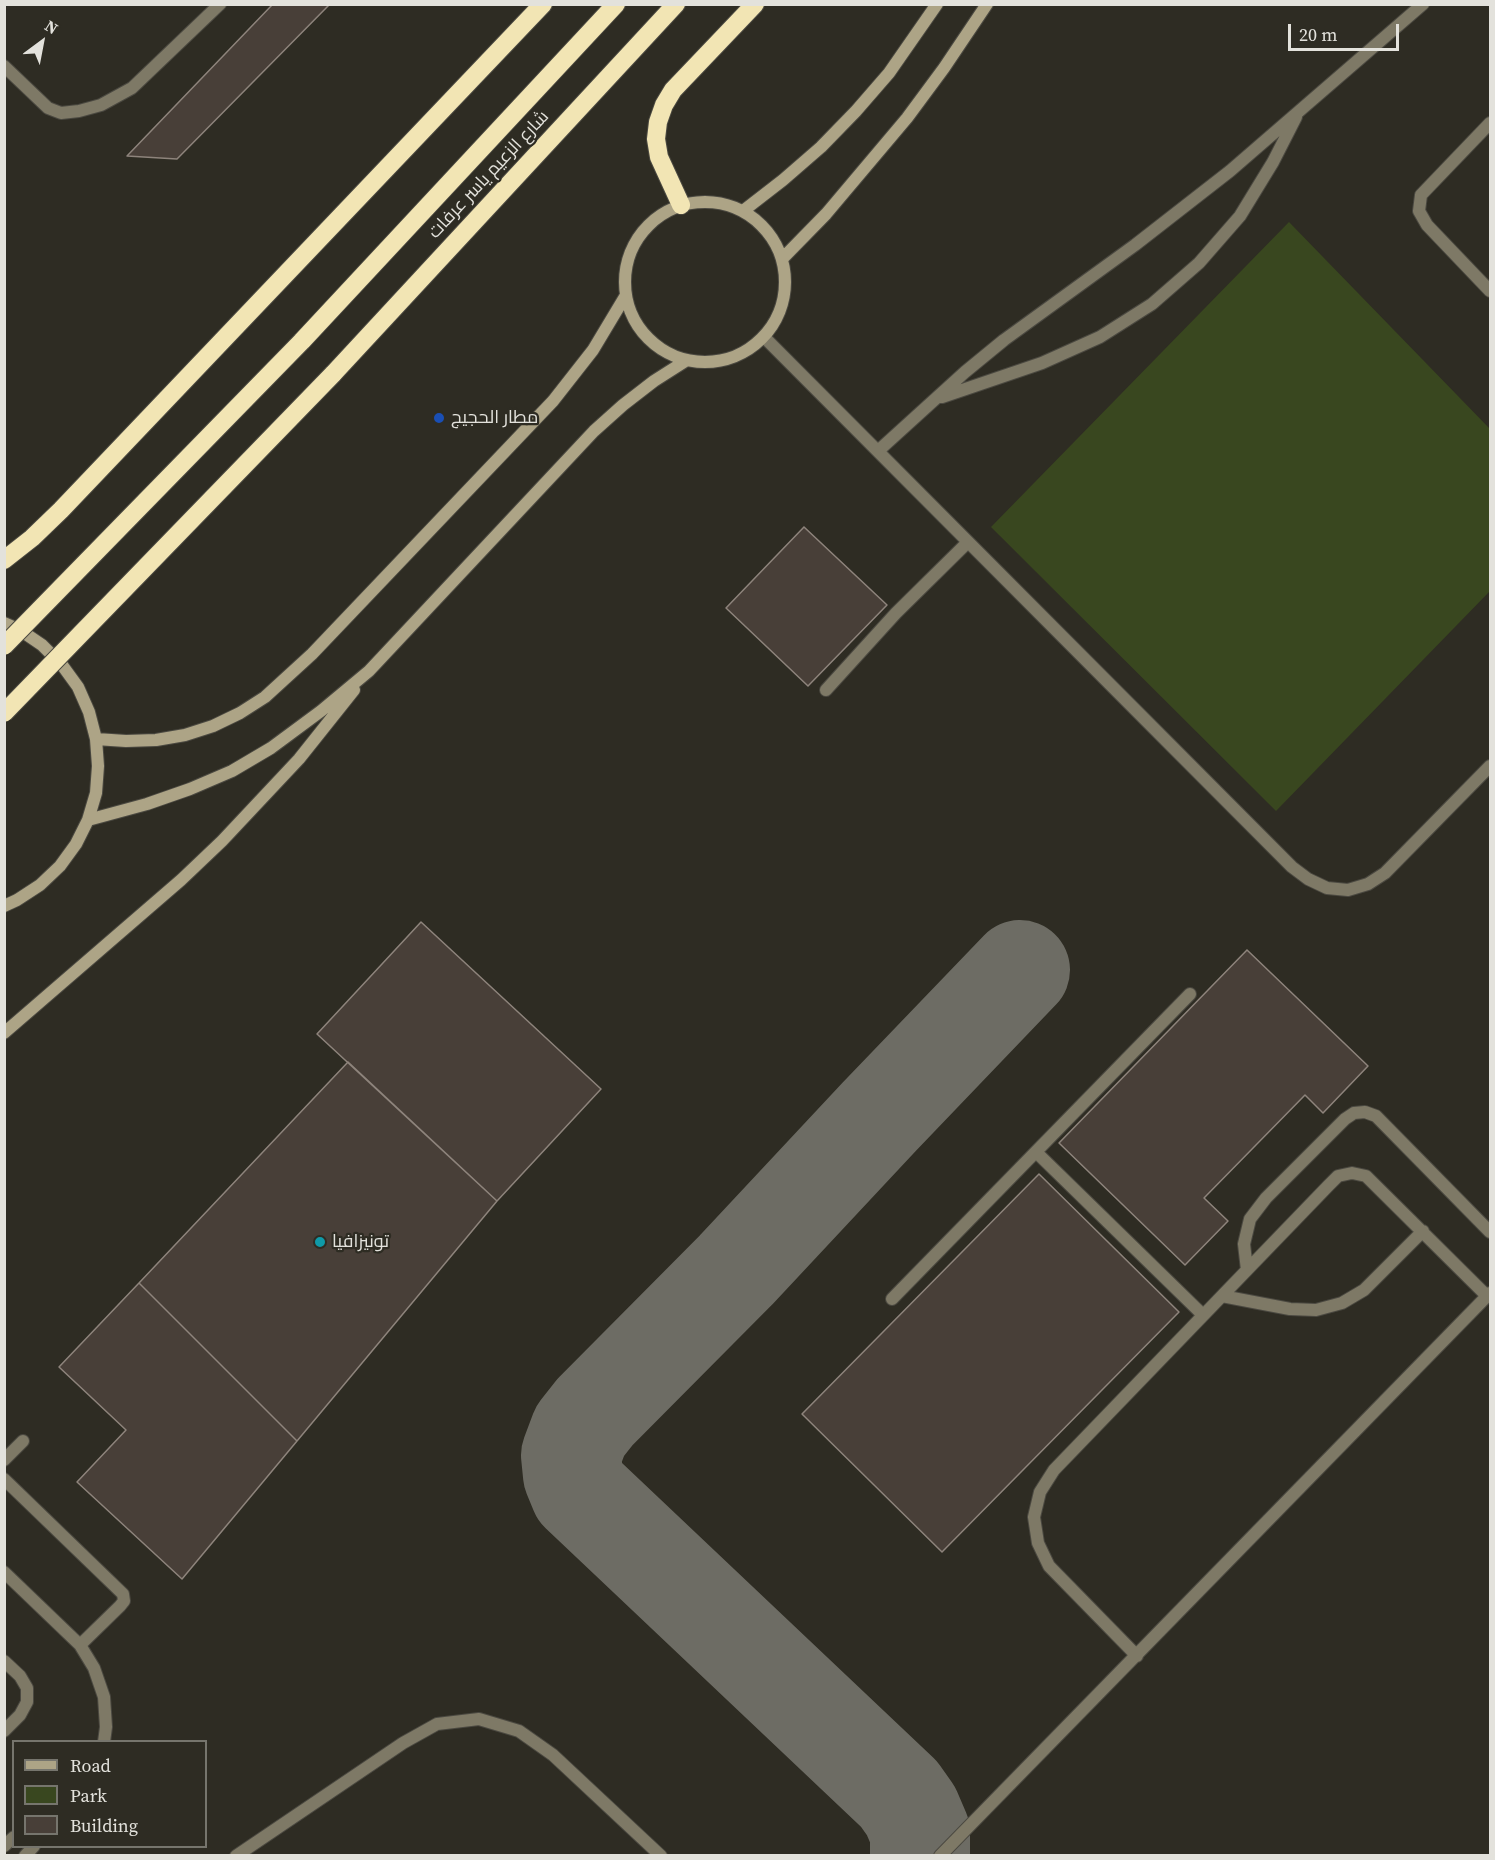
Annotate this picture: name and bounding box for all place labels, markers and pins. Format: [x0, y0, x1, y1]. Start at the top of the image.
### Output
place label: مطار الحجيج [451, 407, 538, 429]
marker: مطار الحجيج [432, 411, 446, 425]
place label: تونيزافيا [332, 1231, 389, 1253]
marker: تونيزافيا [313, 1235, 327, 1249]

